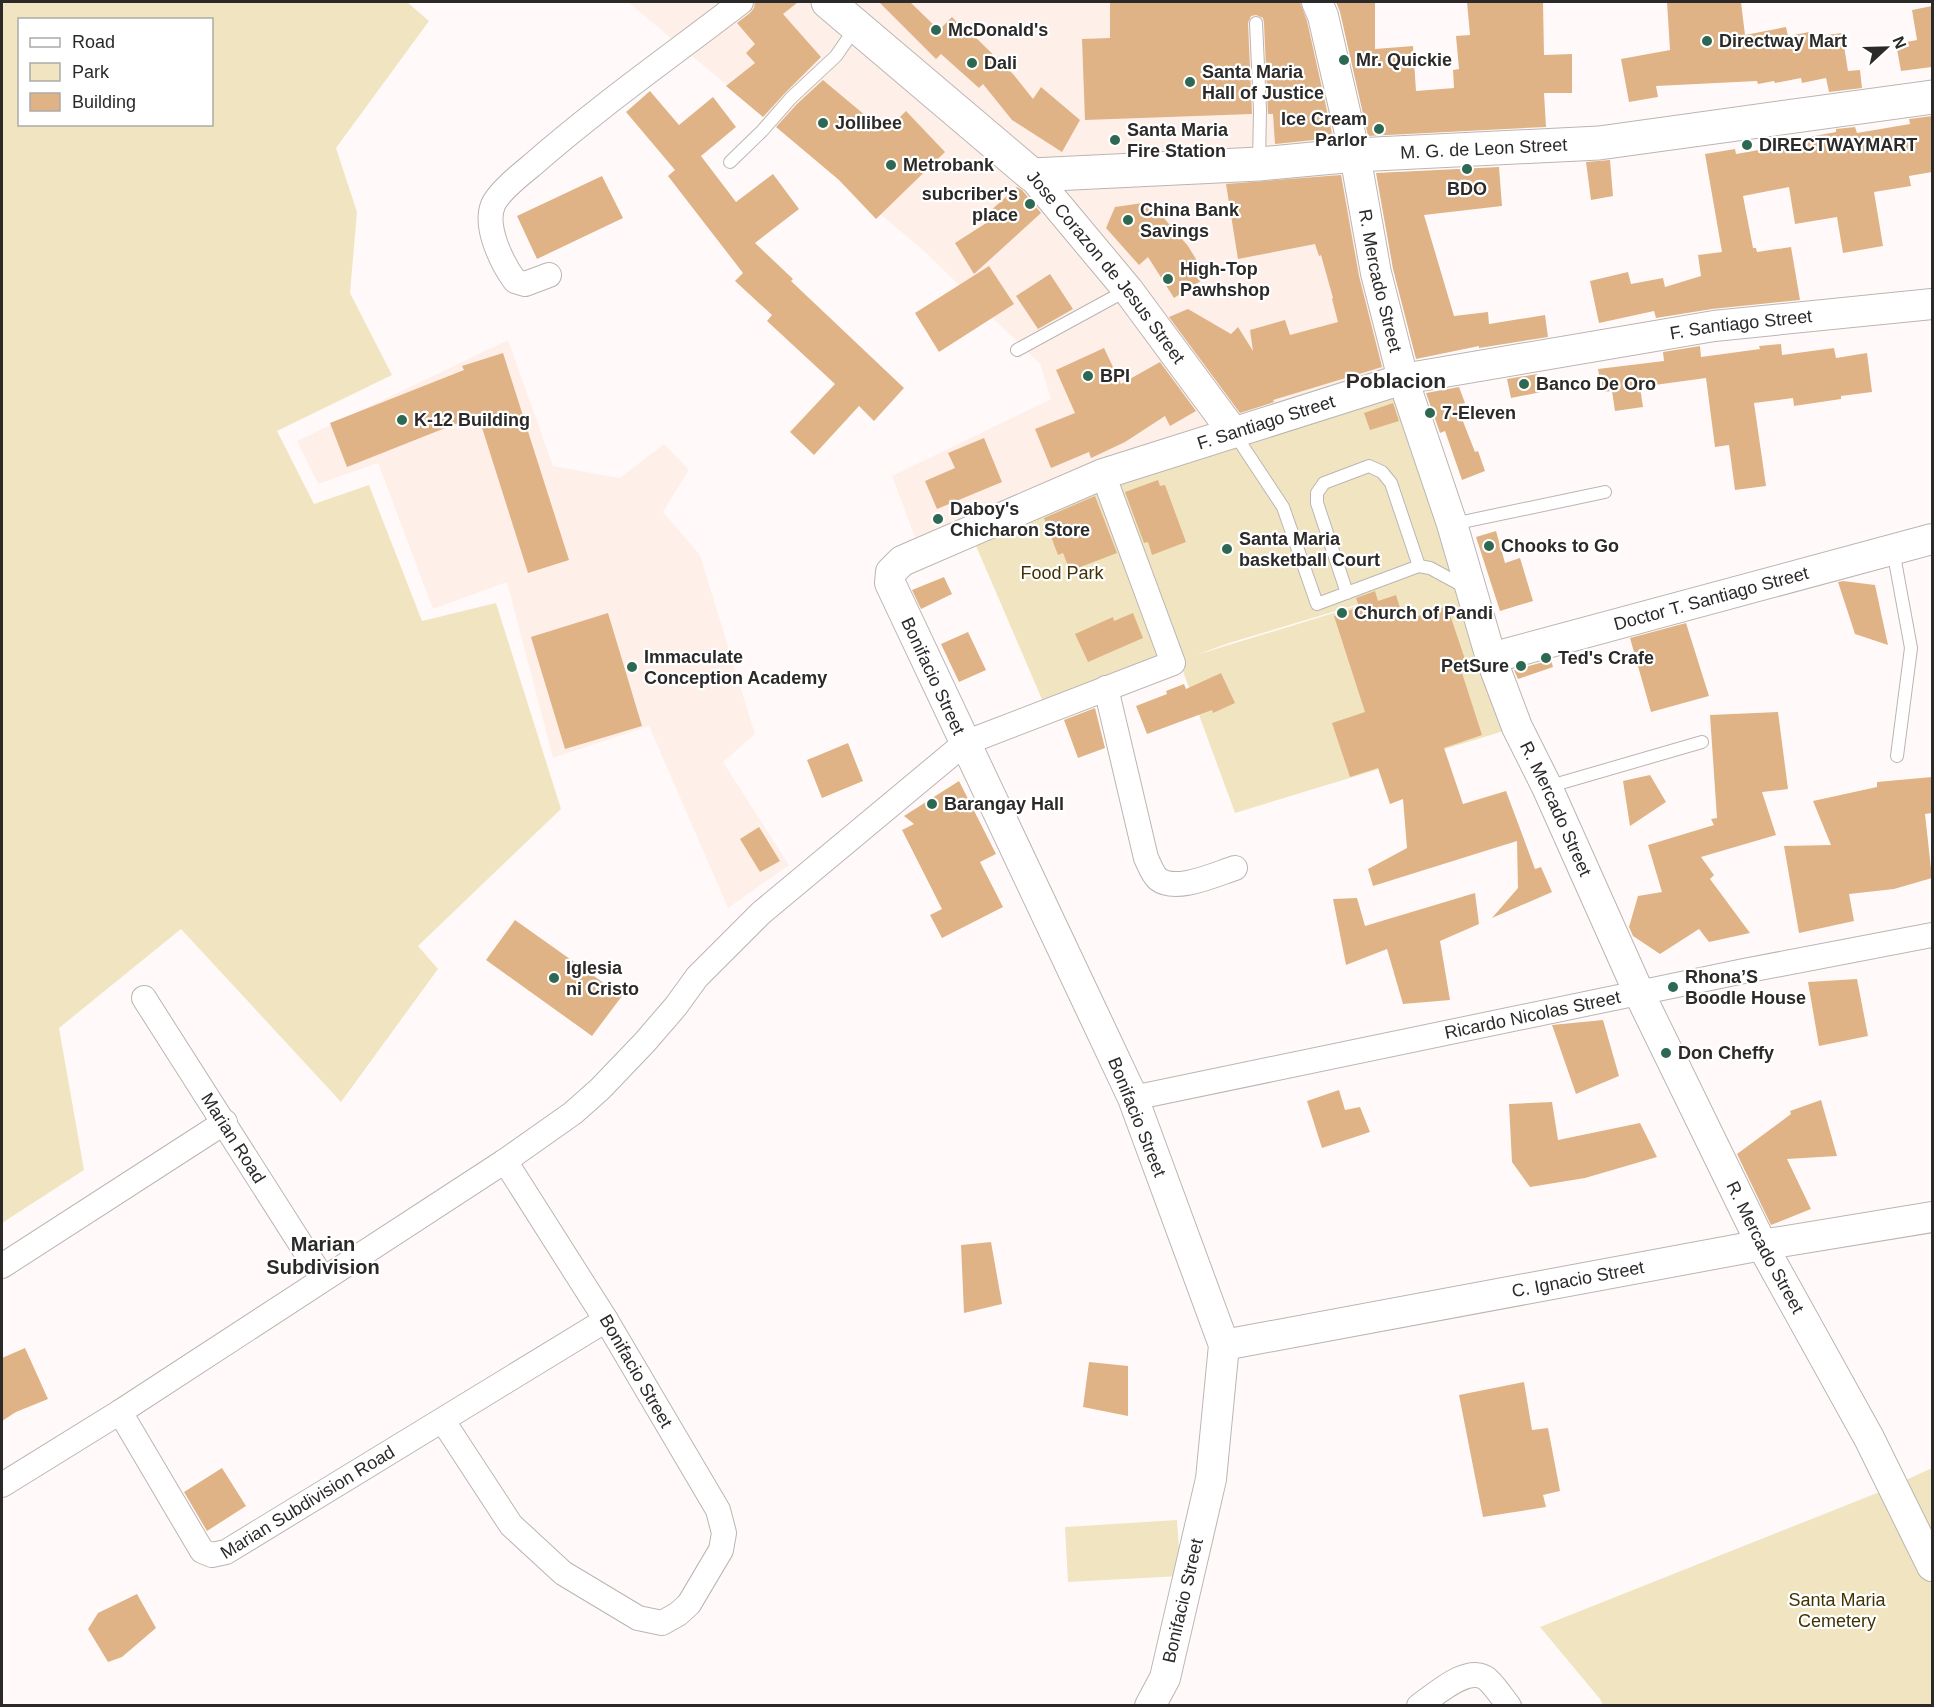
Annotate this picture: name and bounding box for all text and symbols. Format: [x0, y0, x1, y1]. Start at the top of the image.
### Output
legend [18, 18, 213, 126]
north arrow [1856, 18, 1916, 78]
place label: McDonald's [948, 20, 1048, 40]
marker: McDonald's [929, 23, 943, 37]
place label: Directway Mart [1719, 31, 1847, 51]
text: Road [72, 32, 115, 52]
marker: Directway Mart [1700, 34, 1714, 48]
text: N [1889, 34, 1909, 51]
place label: Mr. Quickie [1356, 50, 1452, 70]
place label: Dali [984, 53, 1017, 73]
marker: Mr. Quickie [1337, 53, 1351, 67]
marker: Dali [965, 56, 979, 70]
text: Park [72, 62, 110, 82]
place label: Santa Maria Hall of Justice [1202, 62, 1324, 103]
marker: Santa Maria Hall of Justice [1183, 75, 1197, 89]
text: Building [72, 92, 136, 112]
place label: Ice Cream Parlor [1281, 109, 1367, 150]
place label: Jollibee [835, 113, 902, 133]
marker: Jollibee [816, 116, 830, 130]
place label: Santa Maria Fire Station [1127, 120, 1229, 161]
marker: Ice Cream Parlor [1372, 122, 1386, 136]
marker: Santa Maria Fire Station [1108, 133, 1122, 147]
street label: M. G. de Leon Street [1400, 135, 1568, 163]
place label: DIRECTWAYMART [1759, 135, 1917, 155]
marker: DIRECTWAYMART [1740, 138, 1754, 152]
place label: Metrobank [903, 155, 995, 175]
marker: Metrobank [884, 158, 898, 172]
marker: BDO [1460, 162, 1474, 176]
street label: Jose Corazon de Jesus Street [1023, 167, 1189, 367]
place label: BDO [1447, 179, 1487, 199]
place label: subcriber's place [922, 184, 1018, 225]
marker: subcriber's place [1023, 197, 1037, 211]
place label: China Bank Savings [1140, 200, 1240, 241]
street label: R. Mercado Street [1355, 207, 1406, 354]
marker: China Bank Savings [1121, 213, 1135, 227]
place label: High-Top Pawhshop [1180, 259, 1270, 300]
marker: High-Top Pawhshop [1161, 272, 1175, 286]
street label: F. Santiago Street [1668, 306, 1813, 343]
place label: BPI [1100, 366, 1130, 386]
marker: BPI [1081, 369, 1095, 383]
district label: Poblacion [1346, 369, 1446, 392]
place label: Banco De Oro [1536, 374, 1656, 394]
marker: Banco De Oro [1517, 377, 1531, 391]
street label: F. Santiago Street [1195, 391, 1337, 454]
place label: 7-Eleven [1442, 403, 1516, 423]
marker: 7-Eleven [1423, 406, 1437, 420]
place label: K-12 Building [414, 410, 530, 430]
marker: K-12 Building [395, 413, 409, 427]
place label: Daboy's Chicharon Store [950, 499, 1090, 540]
marker: Daboy's Chicharon Store [931, 512, 945, 526]
place label: Santa Maria basketball Court [1239, 529, 1380, 570]
place label: Chooks to Go [1501, 536, 1619, 556]
marker: Chooks to Go [1482, 539, 1496, 553]
marker: Santa Maria basketball Court [1220, 542, 1234, 556]
park label: Food Park [1020, 563, 1105, 583]
street label: Doctor T. Santiago Street [1612, 563, 1811, 634]
place label: Church of Pandi [1354, 603, 1493, 623]
marker: Church of Pandi [1335, 606, 1349, 620]
street label: Bonifacio Street [897, 614, 969, 738]
place label: Immaculate Conception Academy [644, 647, 827, 688]
place label: Ted's Crafe [1558, 648, 1654, 668]
marker: Ted's Crafe [1539, 651, 1553, 665]
place label: PetSure [1441, 656, 1509, 676]
marker: PetSure [1514, 659, 1528, 673]
marker: Immaculate Conception Academy [625, 660, 639, 674]
street label: R. Mercado Street [1516, 738, 1596, 879]
place label: Barangay Hall [944, 794, 1064, 814]
marker: Barangay Hall [925, 797, 939, 811]
place label: Iglesia ni Cristo [566, 958, 639, 999]
place label: Rhona’S Boodle House [1685, 967, 1806, 1008]
marker: Iglesia ni Cristo [547, 971, 561, 985]
marker: Rhona’S Boodle House [1666, 980, 1680, 994]
street label: Ricardo Nicolas Street [1443, 987, 1622, 1043]
place label: Don Cheffy [1678, 1043, 1774, 1063]
marker: Don Cheffy [1659, 1046, 1673, 1060]
street label: Bonifacio Street [1104, 1054, 1170, 1180]
street label: Marian Road [197, 1089, 269, 1187]
street label: R. Mercado Street [1722, 1178, 1808, 1317]
district label: Marian Subdivision [266, 1233, 380, 1278]
street label: C. Ignacio Street [1510, 1257, 1646, 1301]
street label: Bonifacio Street [596, 1311, 676, 1431]
street label: Marian Subdivision Road [217, 1442, 398, 1563]
street label: Bonifacio Street [1159, 1537, 1207, 1665]
park label: Santa Maria Cemetery [1788, 1590, 1887, 1631]

